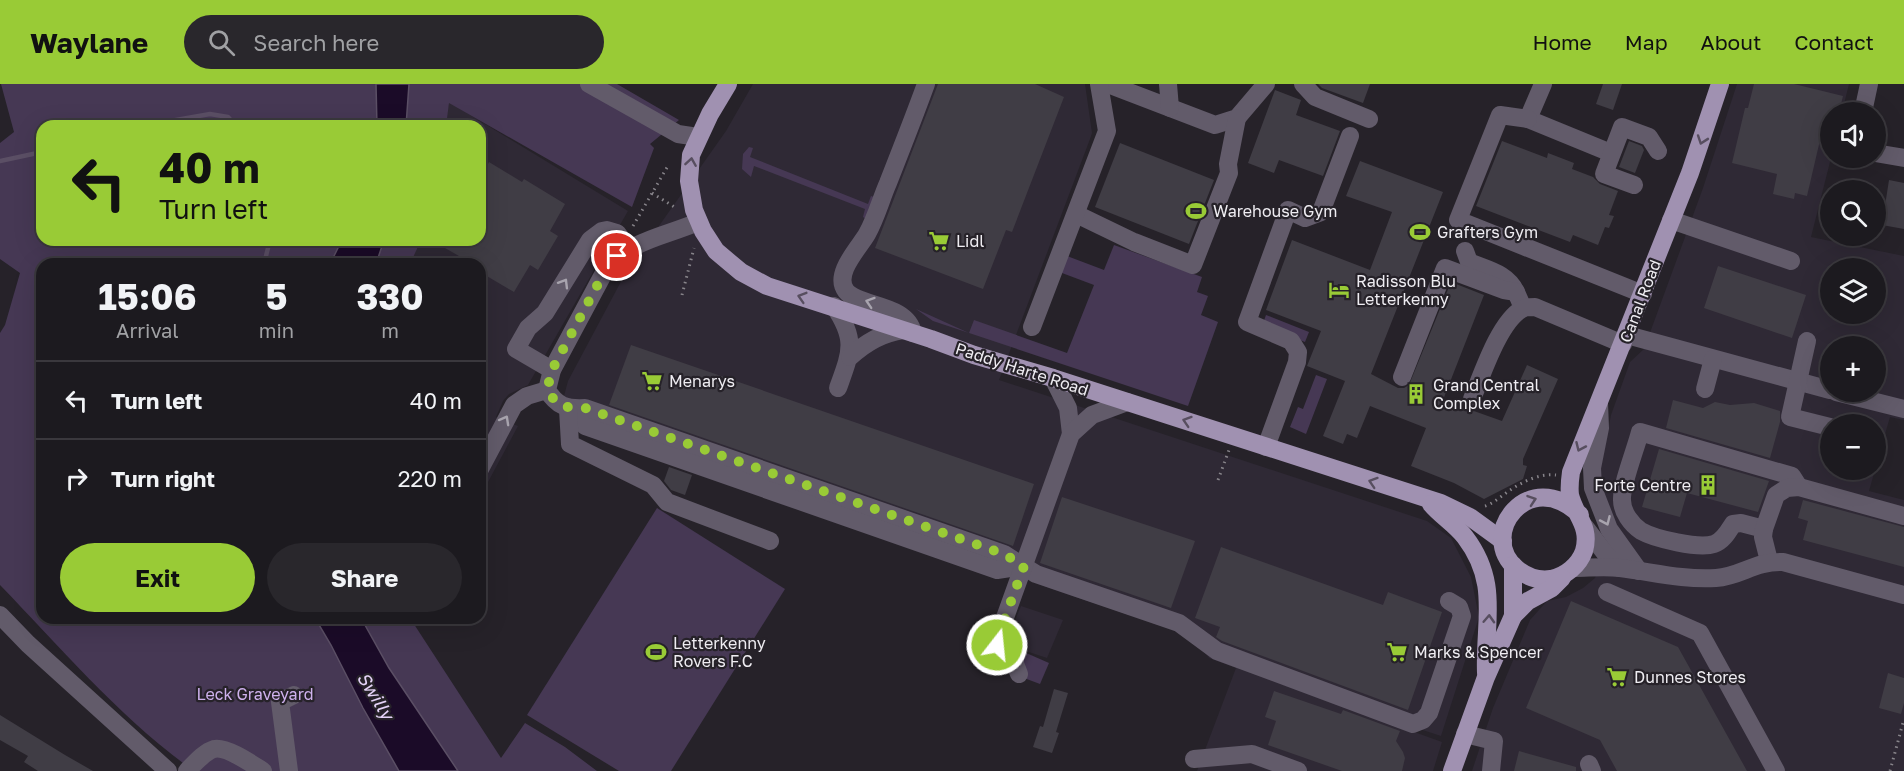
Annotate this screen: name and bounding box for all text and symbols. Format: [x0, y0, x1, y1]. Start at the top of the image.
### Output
search box [184, 15, 604, 69]
text: Waylane [30, 26, 148, 59]
icon: search [205, 26, 238, 59]
text: Search here [253, 29, 379, 56]
text: Home [1532, 29, 1592, 55]
text: Map [1625, 29, 1668, 55]
text: About [1701, 29, 1761, 55]
text: Contact [1794, 29, 1874, 55]
map controls [1820, 102, 1886, 480]
button: sound [1820, 102, 1886, 168]
one-way arrow [1696, 134, 1709, 145]
text: 40 m [159, 142, 260, 192]
icon: left [60, 144, 138, 222]
one-way arrow [685, 157, 697, 166]
button: search [1820, 180, 1886, 246]
text: Turn left [159, 193, 268, 225]
sports icon: Warehouse Gym [1184, 199, 1208, 223]
place label: Warehouse Gym [1213, 201, 1337, 221]
sports icon: Grafters Gym [1408, 220, 1432, 244]
place label: Grafters Gym [1437, 222, 1538, 242]
supermarket icon: Lidl [927, 229, 951, 253]
pin [591, 230, 642, 281]
place label: Lidl [956, 231, 984, 251]
icon: arrive [600, 239, 633, 272]
street label: Canal Road [1615, 257, 1665, 345]
button: layers [1820, 258, 1886, 324]
place label: Radisson Blu Letterkenny [1356, 271, 1456, 309]
text: 15:06 [98, 275, 197, 318]
text: 5 [265, 275, 287, 318]
text: 330 [356, 275, 424, 318]
hotel icon: Radisson Blu Letterkenny [1327, 278, 1351, 302]
one-way arrow [556, 279, 568, 289]
one-way arrow [797, 292, 808, 304]
one-way arrow [865, 297, 876, 309]
text: Arrival [116, 318, 179, 342]
text: min [259, 318, 294, 342]
text: m [381, 318, 399, 342]
button: + [1820, 336, 1886, 402]
street label: Paddy Harte Road [953, 338, 1091, 400]
supermarket icon: Menarys [640, 369, 664, 393]
place label: Menarys [669, 371, 735, 391]
place label: Grand Central Complex [1433, 375, 1540, 413]
building icon: Grand Central Complex [1404, 382, 1428, 406]
icon: left [60, 384, 93, 417]
text: Turn left [111, 387, 202, 414]
text: 40 m [410, 387, 462, 414]
button: − [1820, 414, 1886, 480]
one-way arrow [498, 416, 509, 426]
one-way arrow [1182, 416, 1193, 429]
one-way arrow [1575, 441, 1587, 452]
icon: right [60, 462, 93, 495]
text: Turn right [111, 465, 215, 492]
text: 220 m [398, 465, 462, 492]
building icon: Forte Centre [1696, 473, 1720, 497]
place label: Forte Centre [1594, 475, 1691, 495]
one-way arrow [1368, 477, 1379, 489]
one-way arrow [1526, 495, 1536, 508]
one-way arrow [1599, 515, 1611, 526]
button: Exit [60, 543, 255, 612]
button: Share [267, 543, 462, 612]
position arrow [965, 613, 1029, 677]
one-way arrow [1482, 615, 1495, 624]
place label: Letterkenny Rovers F.C [673, 633, 766, 671]
sports icon: Letterkenny Rovers F.C [644, 640, 668, 664]
supermarket icon: Marks & Spencer [1385, 640, 1409, 664]
place label: Marks & Spencer [1414, 642, 1543, 662]
supermarket icon: Dunnes Stores [1605, 665, 1629, 689]
place label: Dunnes Stores [1634, 667, 1746, 687]
water label: Swilly [353, 668, 400, 726]
park label: Leck Graveyard [196, 684, 314, 704]

